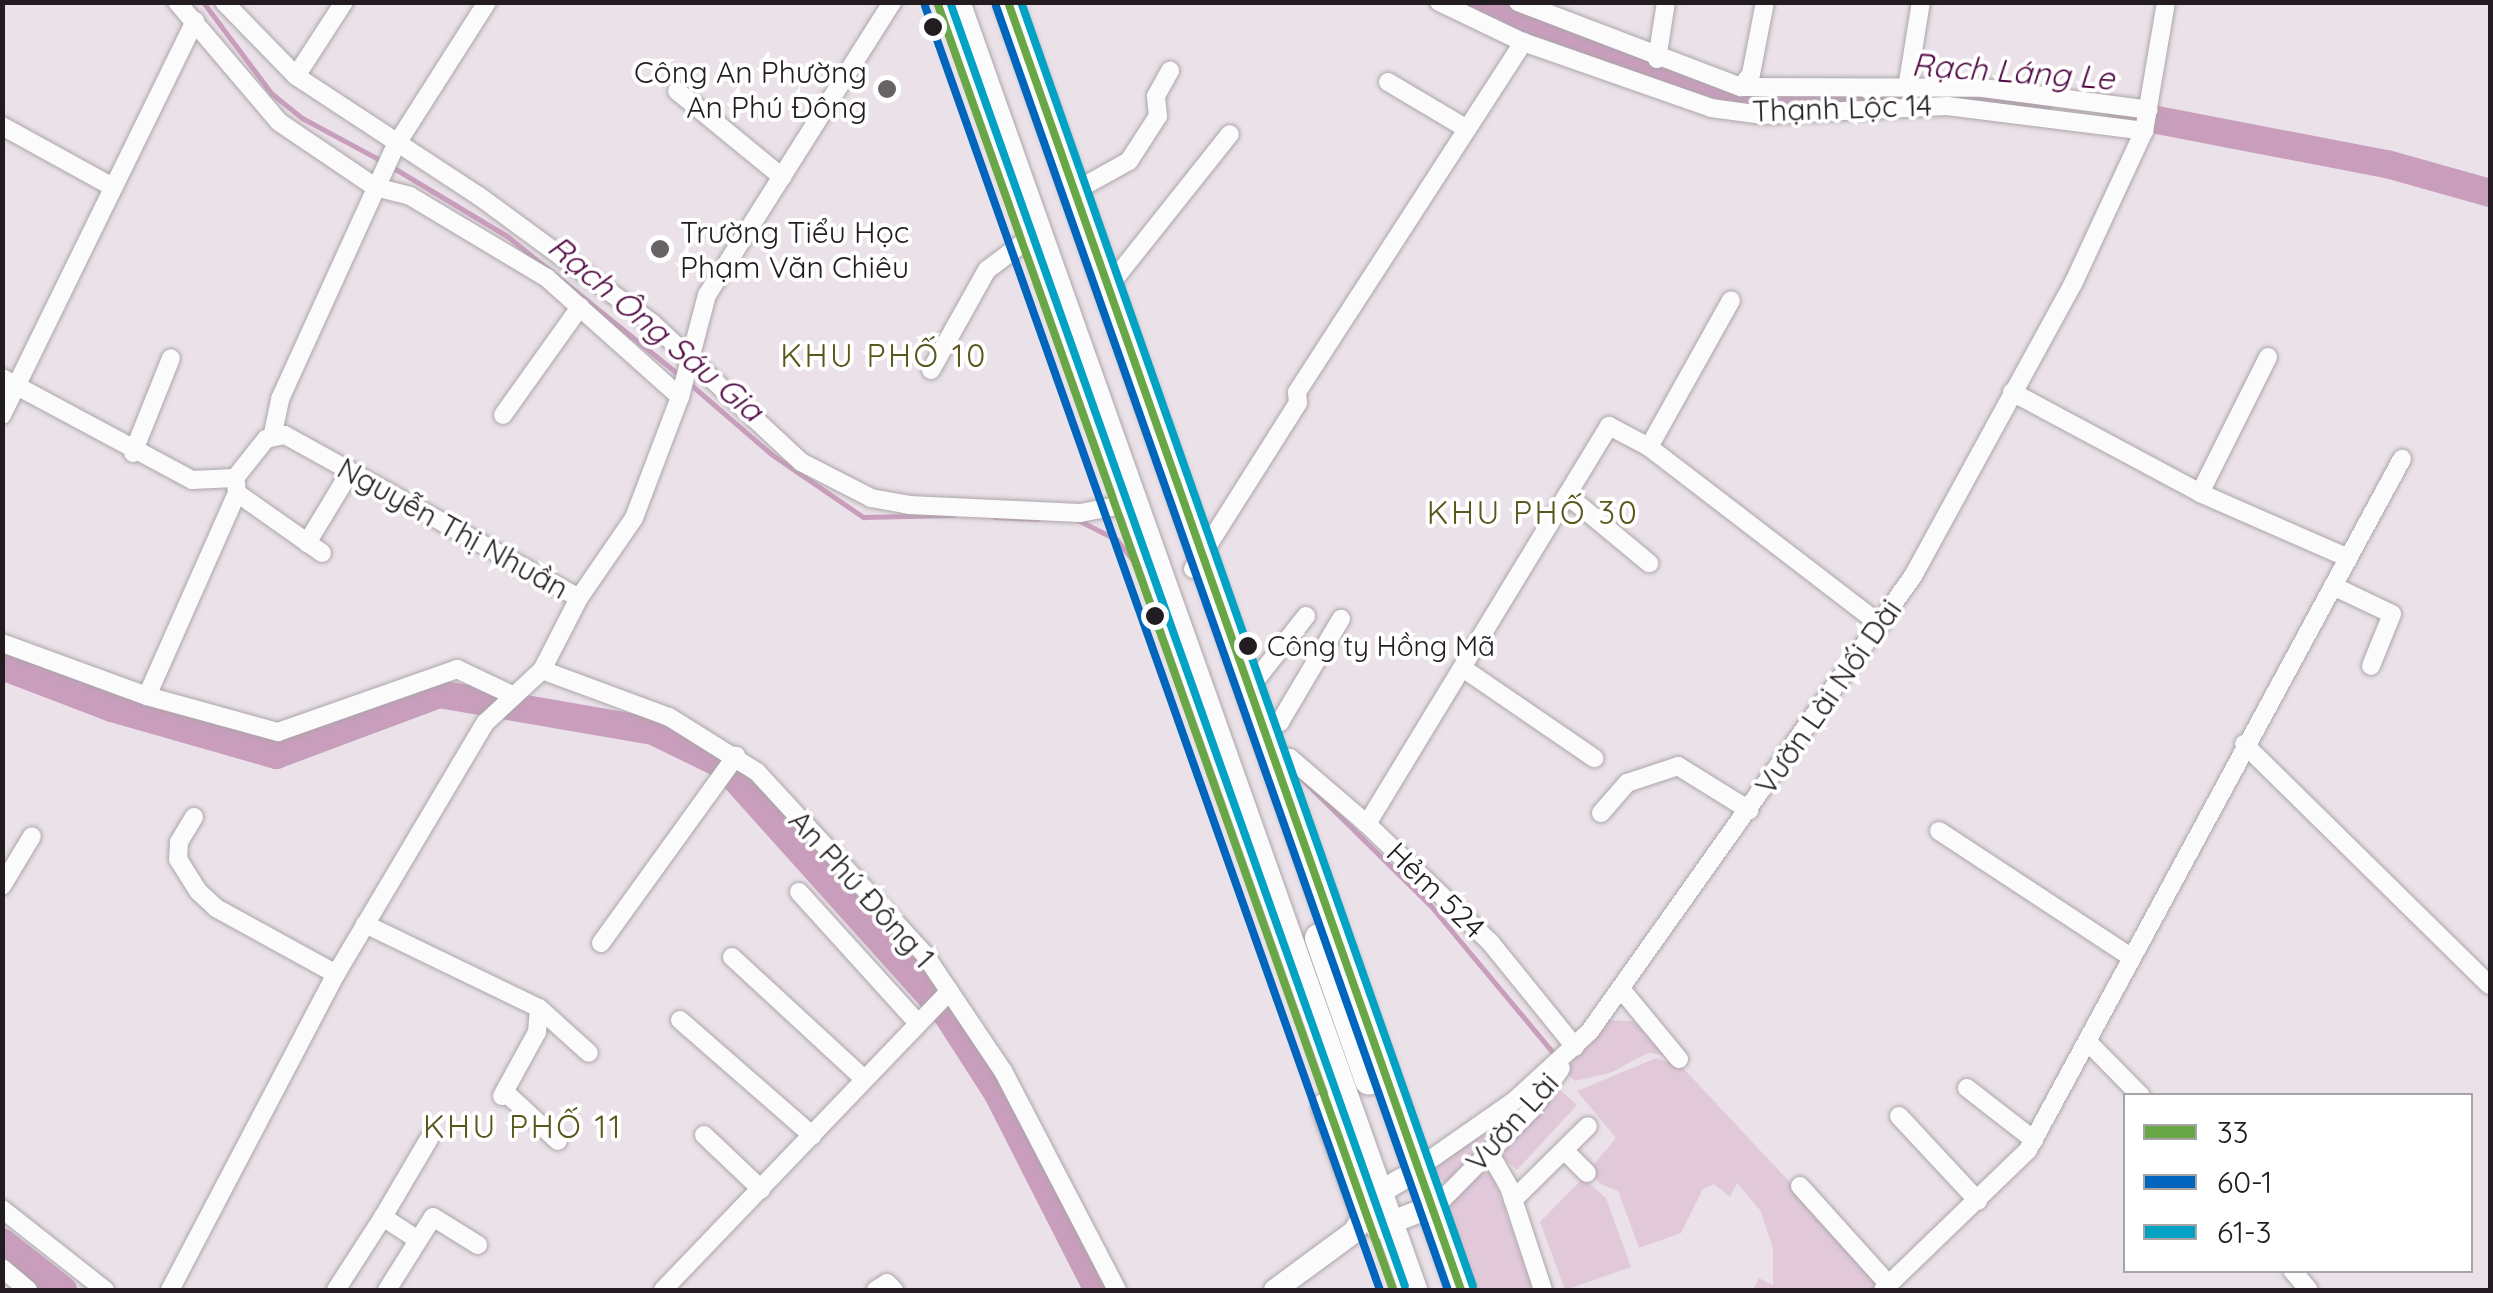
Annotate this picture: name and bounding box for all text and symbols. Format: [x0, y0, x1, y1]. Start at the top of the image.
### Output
unlabelled marker [923, 17, 943, 37]
water label: Rạch Láng Le [1910, 45, 2116, 97]
place label: Công An Phường An Phú Đông [634, 54, 867, 124]
marker: Công An Phường An Phú Đông [876, 78, 898, 100]
street label: Thạnh Lộc 14 [1751, 87, 1933, 129]
place label: Trường Tiểu Học Phạm Văn Chiêu [680, 214, 909, 284]
water label: Rạch Ông Sáu Gia [541, 227, 771, 429]
marker: Trường Tiểu Học Phạm Văn Chiêu [649, 238, 671, 260]
district label: KHU PHỐ 10 [780, 336, 988, 374]
street label: Nguyễn Thị Nhuần [331, 450, 575, 606]
district label: KHU PHỐ 30 [1427, 493, 1639, 531]
street label: Vườn Lài Nối Dài [1747, 593, 1909, 801]
unlabelled marker [1145, 606, 1165, 626]
place label: Công ty Hồng Mã [1267, 629, 1495, 663]
marker: Công ty Hồng Mã [1238, 636, 1258, 656]
street label: An Phú Đông 1 [782, 803, 942, 975]
street label: Hẻm 524 [1379, 835, 1493, 945]
street label: Vườn Lài [1458, 1065, 1566, 1179]
legend [2123, 1093, 2473, 1273]
district label: KHU PHỐ 11 [423, 1107, 623, 1145]
text: 33 [2217, 1113, 2248, 1151]
text: 60-1 [2217, 1163, 2272, 1201]
text: 61-3 [2217, 1213, 2272, 1251]

